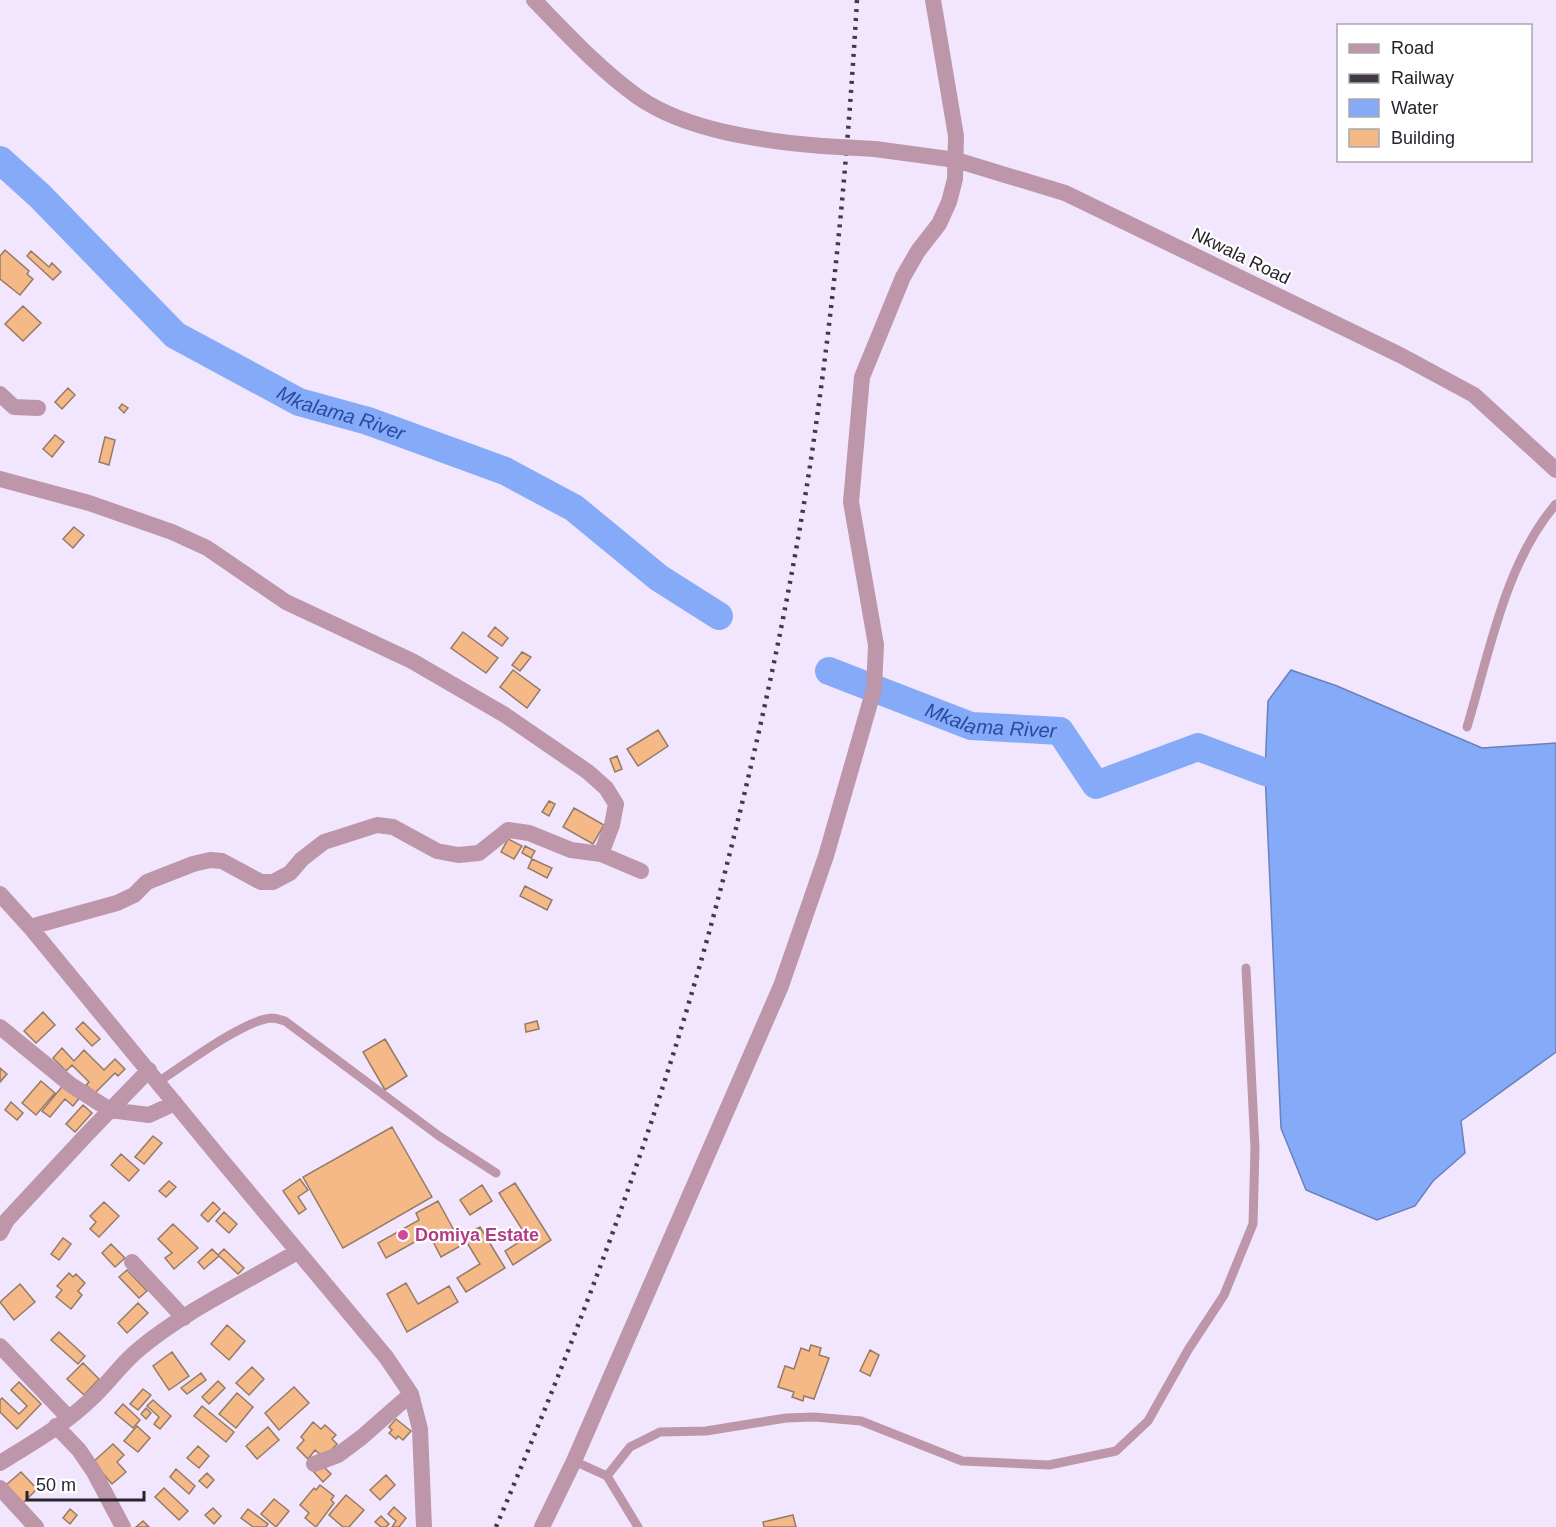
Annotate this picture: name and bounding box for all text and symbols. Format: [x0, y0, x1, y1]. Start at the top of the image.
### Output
legend [1337, 24, 1532, 162]
text: Road [1391, 38, 1434, 58]
text: Railway [1391, 68, 1454, 88]
text: Water [1391, 98, 1438, 118]
text: Building [1391, 128, 1455, 148]
street label: Nkwala Road [1189, 224, 1293, 288]
water label: Mkalama River [273, 381, 409, 445]
water label: Mkalama River [922, 698, 1058, 742]
place label: Domiya Estate [415, 1225, 539, 1245]
marker: Domiya Estate [396, 1228, 410, 1242]
scale bar [27, 1464, 144, 1502]
text: 50 m [36, 1475, 76, 1495]

